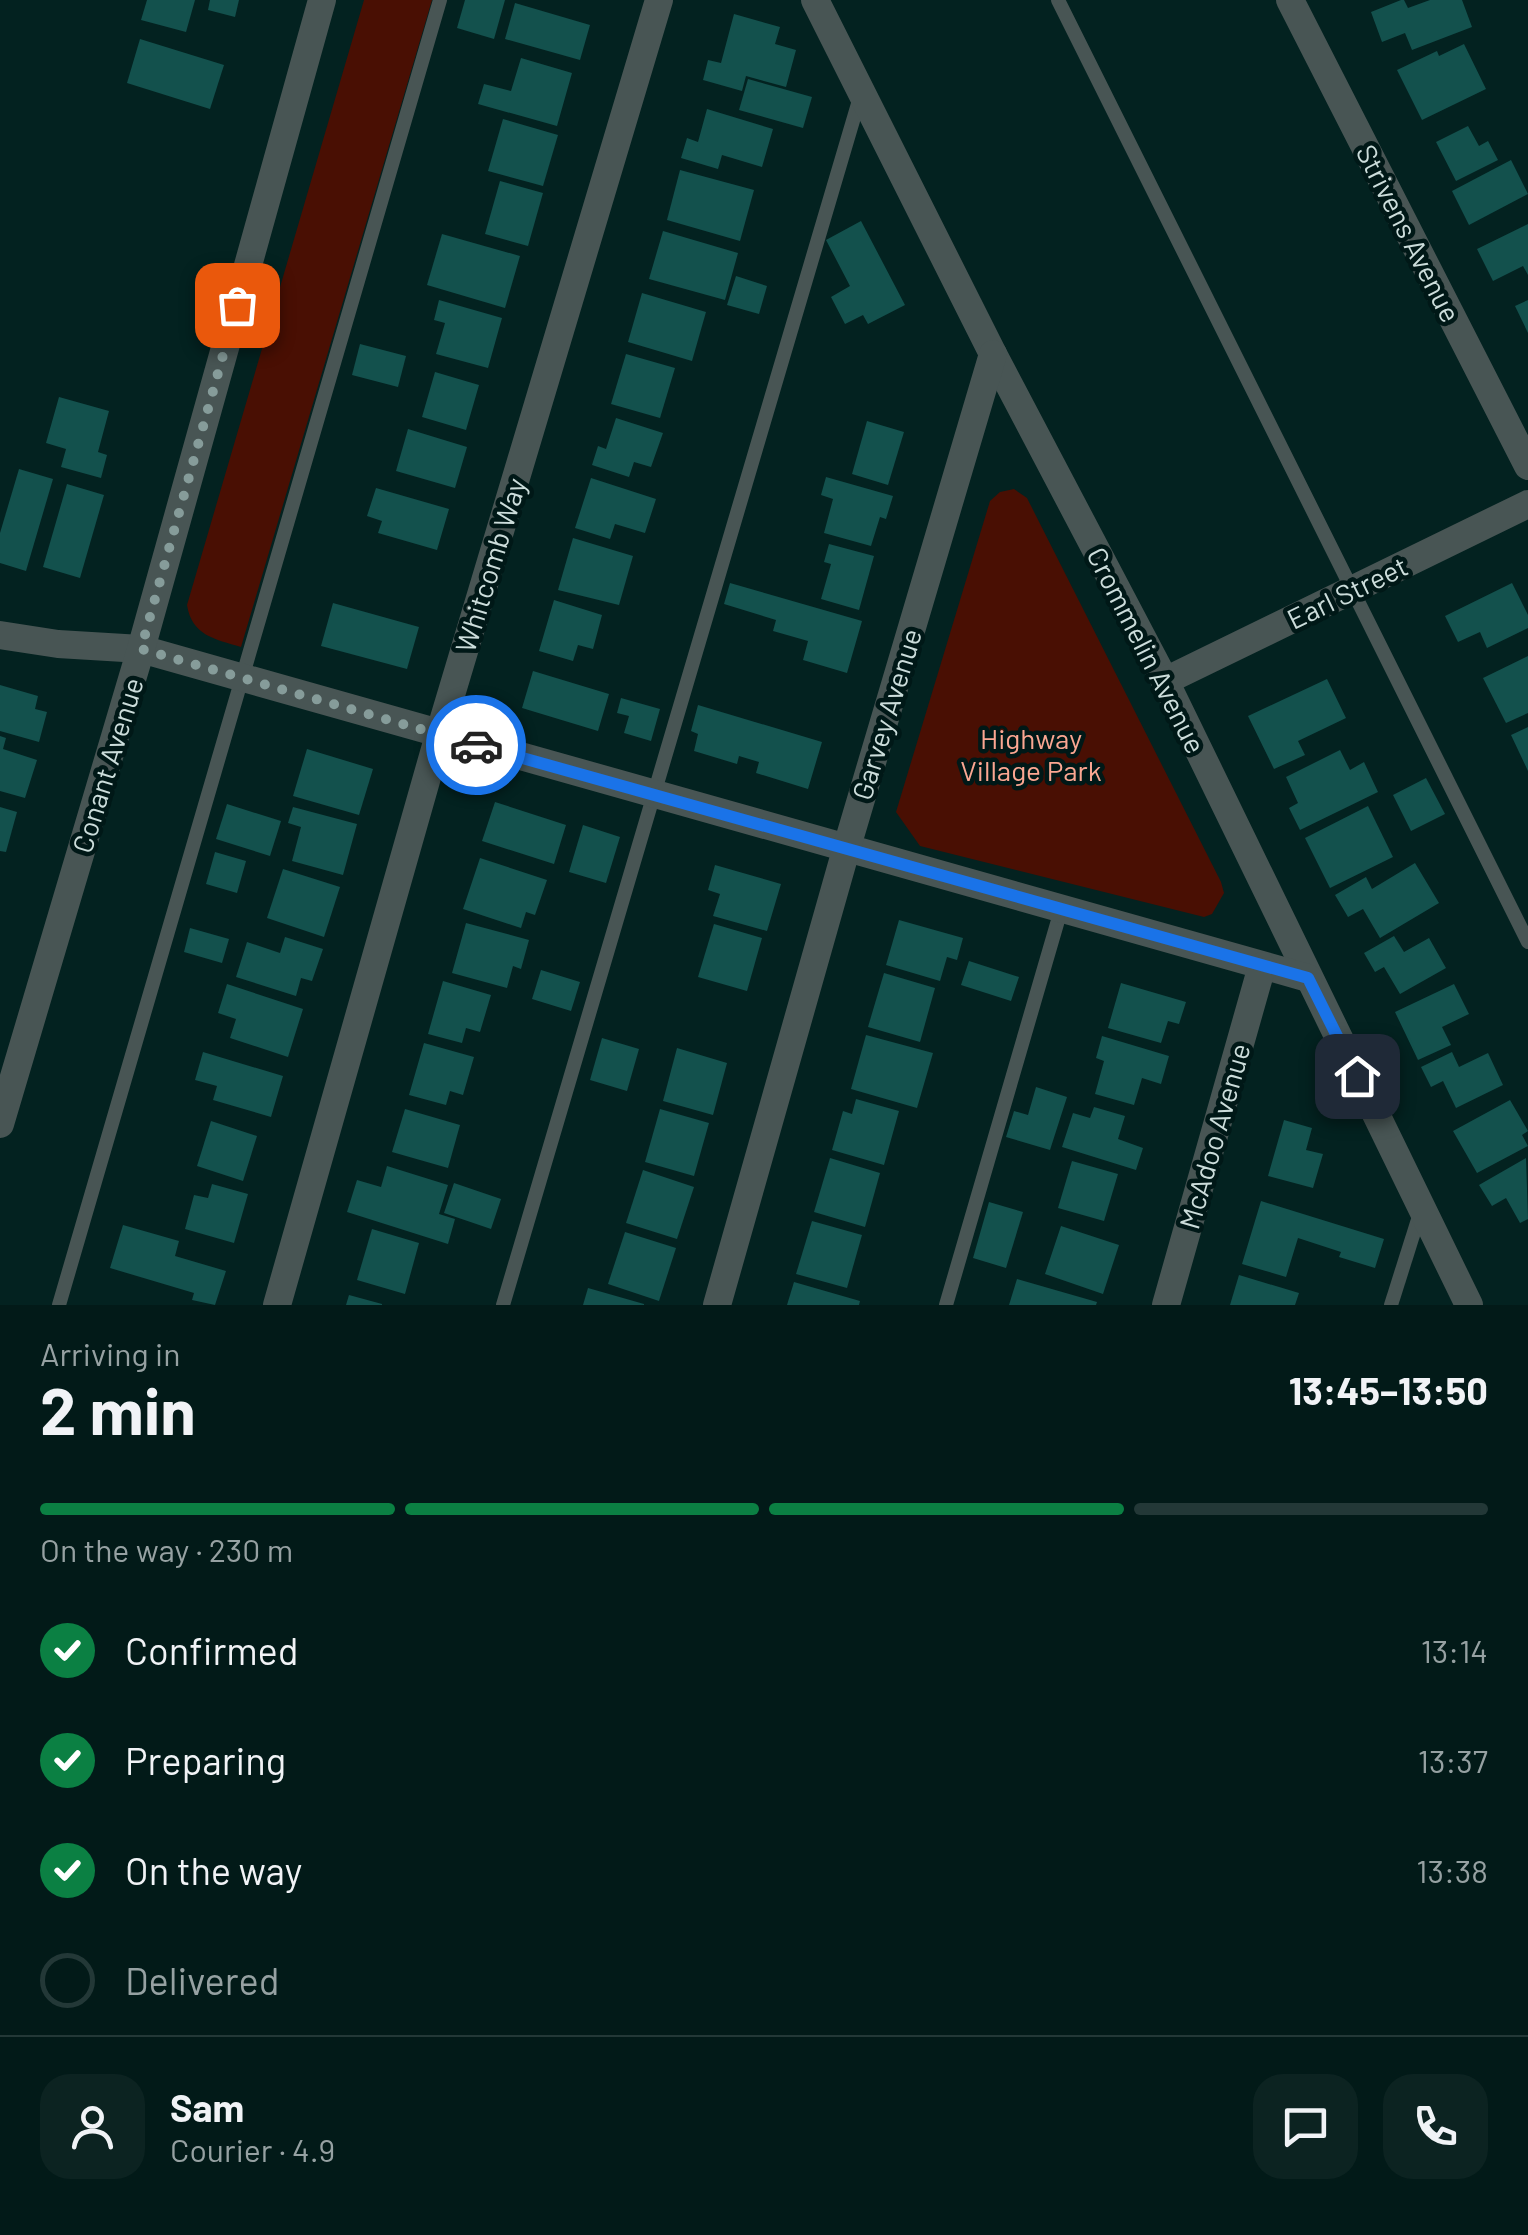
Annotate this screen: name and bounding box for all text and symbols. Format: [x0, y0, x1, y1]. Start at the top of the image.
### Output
street label: Strivens Avenue [1350, 139, 1468, 327]
pin [195, 263, 280, 348]
icon: bag [210, 278, 265, 333]
street label: Whitcomb Way [447, 474, 533, 656]
street label: Crommelin Avenue [1080, 541, 1214, 759]
street label: Earl Street [1281, 548, 1413, 636]
street label: Garvey Avenue [844, 624, 928, 804]
street label: Conant Avenue [64, 673, 150, 857]
courier [426, 695, 526, 795]
icon: car [449, 718, 504, 773]
park label: Highway Village Park [960, 721, 1102, 787]
pin [1315, 1034, 1400, 1119]
street label: McAdoo Avenue [1171, 1039, 1257, 1233]
icon: home [1330, 1049, 1385, 1104]
text: Arriving in [40, 1334, 180, 1372]
text: 13:45–13:50 [1289, 1367, 1488, 1413]
text: 2 min [40, 1370, 196, 1448]
text: On the way · 230 m [40, 1530, 293, 1568]
icon: check [40, 1623, 95, 1678]
text: Confirmed [125, 1627, 298, 1673]
text: 13:14 [1421, 1631, 1488, 1669]
icon: check [40, 1733, 95, 1788]
text: Preparing [125, 1737, 286, 1783]
text: 13:37 [1418, 1741, 1488, 1779]
icon: check [40, 1843, 95, 1898]
text: On the way [125, 1847, 302, 1893]
text: 13:38 [1416, 1851, 1488, 1889]
text: Delivered [125, 1957, 279, 2003]
button: person [40, 2074, 145, 2179]
button: chat [1253, 2074, 1358, 2179]
button: phone [1383, 2074, 1488, 2179]
text: Sam [170, 2084, 244, 2130]
text: Courier · 4.9 [170, 2130, 335, 2168]

